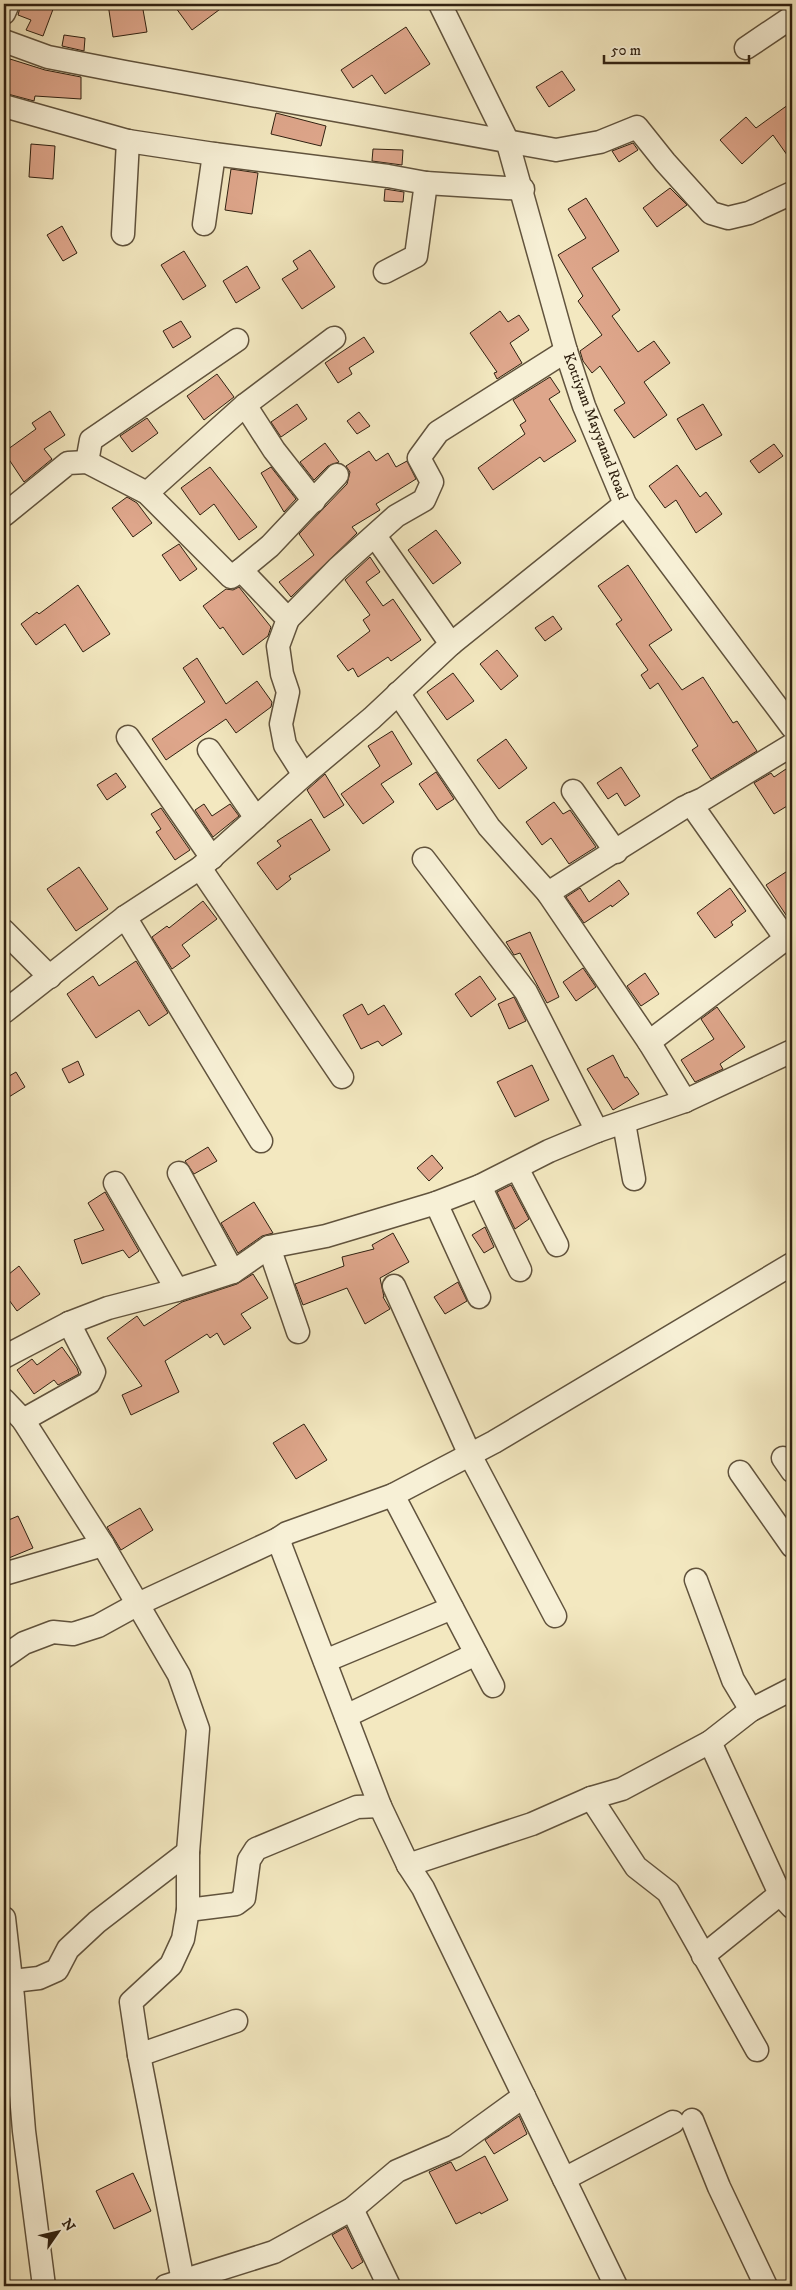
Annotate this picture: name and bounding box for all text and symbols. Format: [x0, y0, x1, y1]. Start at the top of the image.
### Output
scale bar [604, 32, 748, 64]
text: 50 m [611, 41, 641, 60]
street label: Kottiyam Mayyanad Road [559, 350, 632, 503]
north arrow [32, 2208, 82, 2258]
text: N [57, 2215, 79, 2236]

